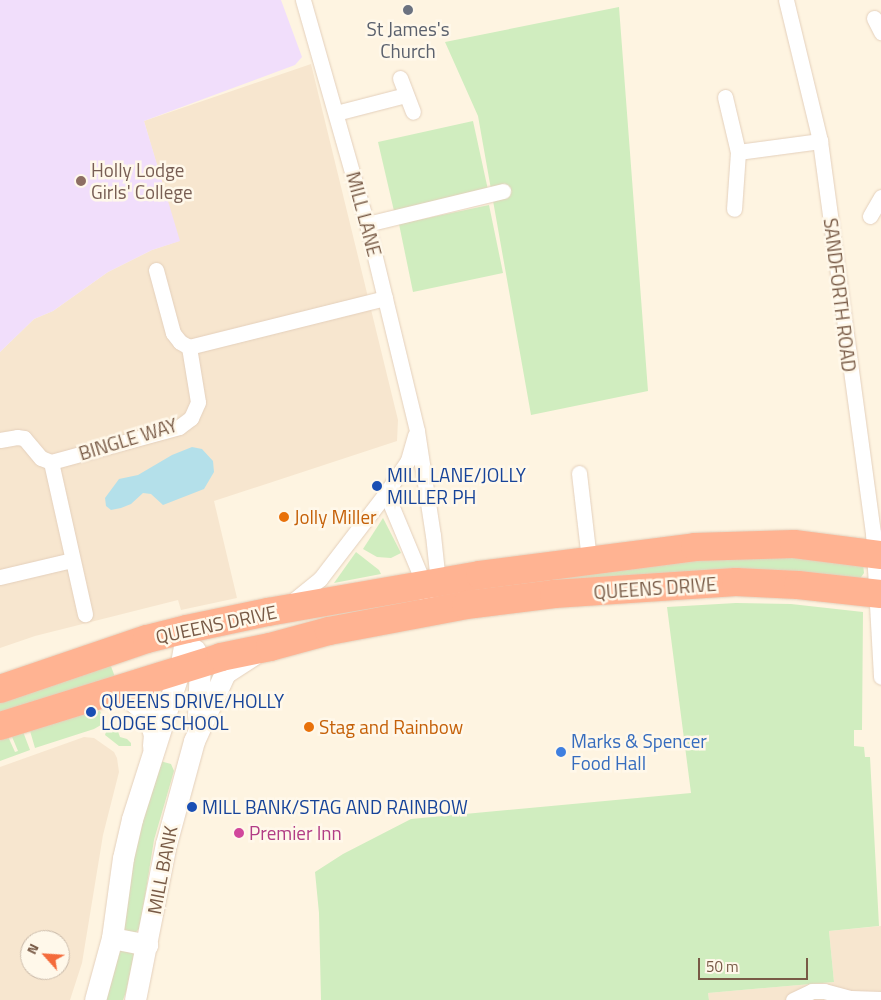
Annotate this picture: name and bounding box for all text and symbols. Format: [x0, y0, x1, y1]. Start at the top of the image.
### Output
marker: St James's Church [402, 4, 414, 16]
place label: St James's Church [367, 18, 449, 62]
place label: Holly Lodge Girls' College [91, 159, 193, 203]
street label: MILL LANE [342, 169, 386, 259]
marker: Holly Lodge Girls' College [75, 175, 87, 187]
street label: SANDFORTH ROAD [819, 217, 861, 373]
street label: BINGLE WAY [76, 413, 180, 465]
place label: MILL LANE/JOLLY MILLER PH [387, 464, 526, 508]
marker: MILL LANE/JOLLY MILLER PH [371, 480, 383, 492]
place label: Jolly Miller [294, 506, 377, 528]
marker: Jolly Miller [278, 511, 290, 523]
street label: QUEENS DRIVE [593, 572, 717, 604]
street label: QUEENS DRIVE [153, 600, 279, 648]
place label: QUEENS DRIVE/HOLLY LODGE SCHOOL [101, 690, 284, 734]
marker: QUEENS DRIVE/HOLLY LODGE SCHOOL [85, 706, 97, 718]
place label: Stag and Rainbow [319, 716, 463, 738]
marker: Stag and Rainbow [303, 721, 315, 733]
place label: Marks & Spencer Food Hall [571, 730, 707, 774]
marker: Marks & Spencer Food Hall [555, 746, 567, 758]
place label: MILL BANK/STAG AND RAINBOW [202, 796, 468, 818]
marker: MILL BANK/STAG AND RAINBOW [186, 801, 198, 813]
place label: Premier Inn [249, 822, 342, 844]
street label: MILL BANK [142, 824, 182, 916]
marker: Premier Inn [233, 827, 245, 839]
north arrow [20, 930, 70, 980]
text: N [20, 940, 44, 958]
scale bar [701, 948, 811, 980]
text: 50 m [706, 955, 739, 978]

